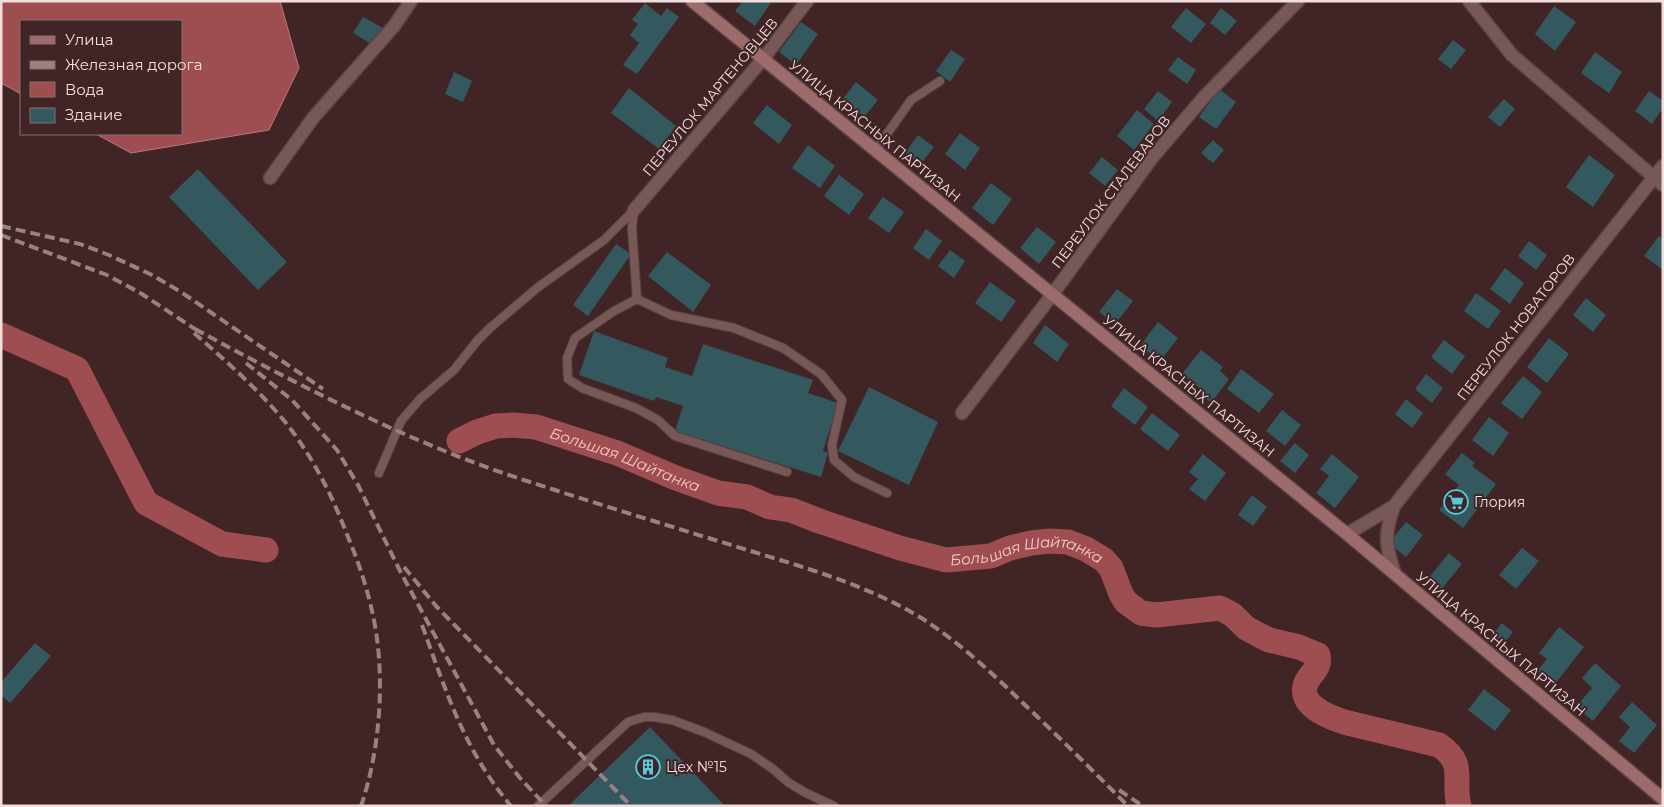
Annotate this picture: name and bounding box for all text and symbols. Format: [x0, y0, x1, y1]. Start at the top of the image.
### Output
street label: ПЕРЕУЛОК МАРТЕНОВЦЕВ [638, 14, 782, 180]
legend [20, 20, 182, 135]
text: Улица [65, 30, 113, 49]
text: Железная дорога [65, 55, 202, 74]
street label: УЛИЦА КРАСНЫХ ПАРТИЗАН [785, 56, 965, 206]
text: Вода [65, 80, 104, 99]
text: Здание [65, 105, 123, 124]
street label: ПЕРЕУЛОК СТАЛЕВАРОВ [1048, 112, 1174, 272]
street label: ПЕРЕУЛОК НОВАТОРОВ [1453, 250, 1579, 404]
street label: УЛИЦА КРАСНЫХ ПАРТИЗАН [1099, 311, 1279, 461]
water label: Большая Шайтанка [548, 423, 703, 495]
supermarket icon: Глория [1443, 489, 1469, 515]
place label: Глория [1474, 493, 1525, 511]
water label: Большая Шайтанка [949, 532, 1107, 569]
street label: УЛИЦА КРАСНЫХ ПАРТИЗАН [1413, 568, 1589, 720]
building icon: Цех №15 [635, 754, 661, 780]
place label: Цех №15 [666, 758, 727, 776]

